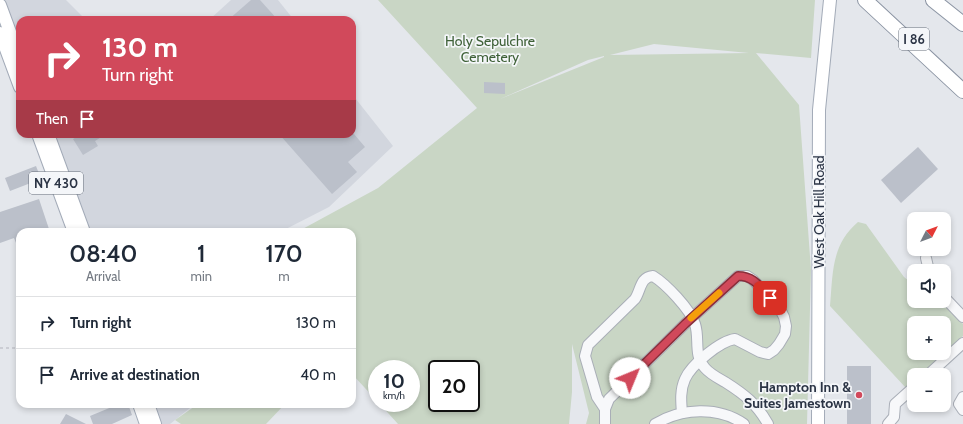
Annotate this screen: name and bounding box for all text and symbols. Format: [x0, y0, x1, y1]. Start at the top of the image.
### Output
road number: I 86 [899, 28, 929, 50]
text: 130 m [102, 30, 178, 64]
icon: right [36, 32, 88, 84]
park label: Holy Sepulchre Cemetery [445, 32, 535, 66]
text: Turn right [102, 64, 173, 86]
icon: arrive [76, 108, 98, 130]
text: Then [36, 110, 68, 128]
street label: West Oak Hill Road [810, 155, 828, 269]
road number: NY 430 [29, 172, 83, 194]
north arrow [907, 212, 951, 256]
map controls [907, 212, 951, 412]
text: 08:40 [69, 239, 137, 268]
text: 1 [197, 239, 206, 268]
text: 170 [265, 239, 303, 268]
button: sound [907, 264, 951, 308]
text: Arrival [86, 268, 121, 284]
text: min [191, 268, 212, 284]
text: m [278, 268, 290, 284]
pin [753, 281, 787, 315]
icon: arrive [759, 287, 781, 309]
icon: right [36, 312, 58, 334]
text: Turn right [70, 314, 131, 332]
text: 130 m [296, 314, 336, 332]
button: + [907, 316, 951, 360]
position arrow [609, 357, 651, 399]
speed limit sign: 20 [428, 360, 480, 412]
icon: arrive [36, 364, 58, 386]
text: Arrive at destination [70, 366, 200, 384]
text: 40 m [300, 366, 336, 384]
button: − [907, 368, 951, 412]
text: 10 [383, 369, 405, 393]
place label: Hampton Inn & Suites Jamestown [744, 378, 851, 412]
text: km/h [383, 389, 405, 402]
marker: Hampton Inn & Suites Jamestown [854, 390, 864, 400]

